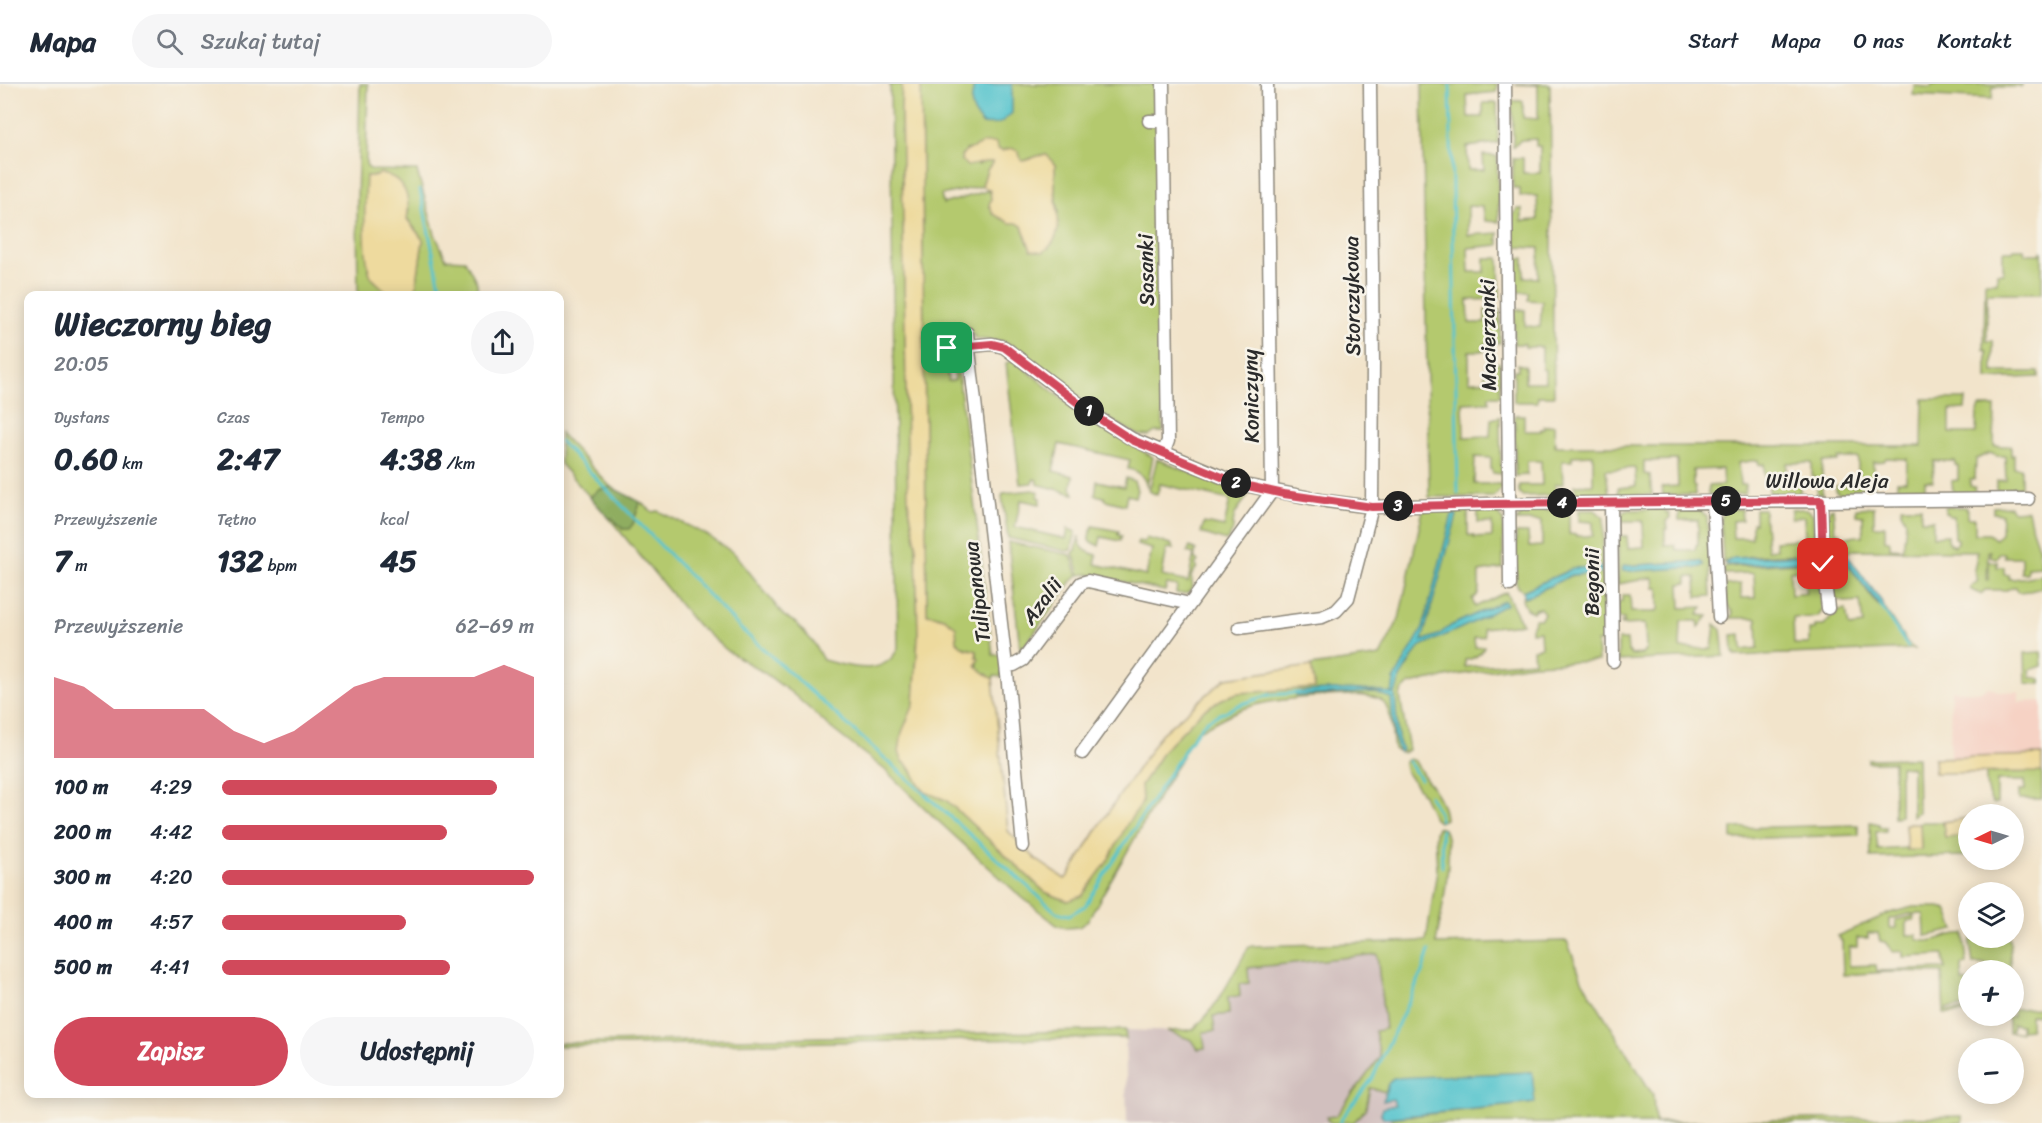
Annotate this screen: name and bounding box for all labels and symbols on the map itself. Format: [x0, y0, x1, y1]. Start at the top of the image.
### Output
street label: Sasanki [1126, 232, 1166, 306]
street label: Storczykowa [1332, 235, 1372, 356]
street label: Macierzanki [1468, 278, 1508, 391]
pin [921, 322, 972, 373]
street label: Koniczyny [1231, 348, 1271, 443]
pin: 1 [1074, 396, 1104, 426]
street label: Willowa Aleja [1765, 462, 1889, 500]
pin: 2 [1221, 468, 1251, 498]
pin: 5 [1711, 486, 1741, 516]
pin: 4 [1547, 488, 1577, 518]
pin: 3 [1383, 491, 1413, 521]
pin [1797, 538, 1848, 589]
street label: Tulipanowa [952, 539, 1002, 645]
street label: Begonii [1573, 547, 1611, 616]
street label: Azalii [1011, 568, 1074, 634]
north arrow [1958, 804, 2024, 870]

